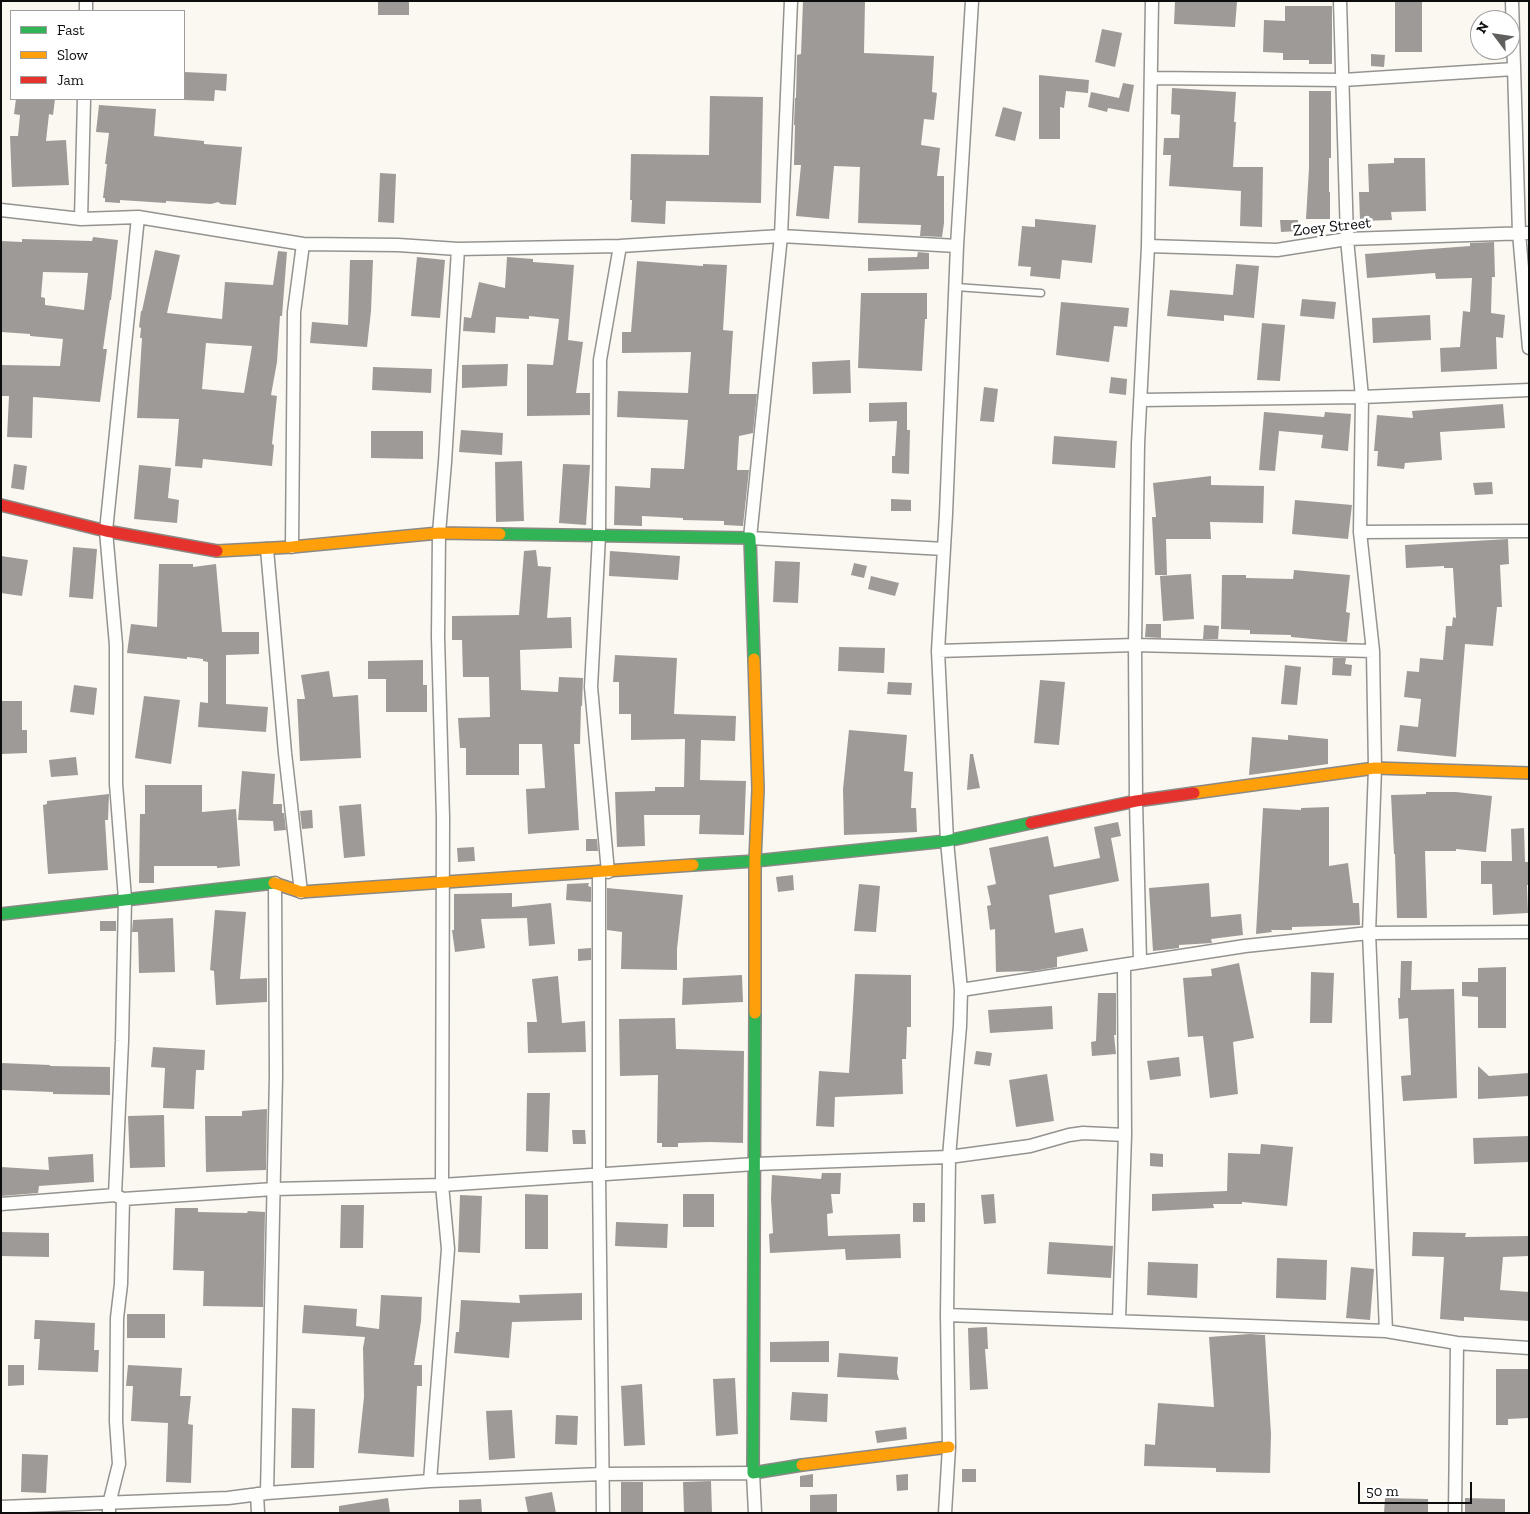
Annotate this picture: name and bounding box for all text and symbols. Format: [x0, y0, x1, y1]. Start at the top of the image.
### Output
legend [10, 10, 185, 100]
north arrow [1470, 10, 1520, 60]
text: N [1473, 19, 1493, 36]
text: Fast [57, 21, 85, 39]
text: Slow [57, 46, 88, 64]
text: Jam [57, 71, 84, 89]
street label: Zoey Street [1292, 213, 1372, 241]
scale bar [1360, 1472, 1474, 1504]
text: 50 m [1366, 1482, 1399, 1500]

